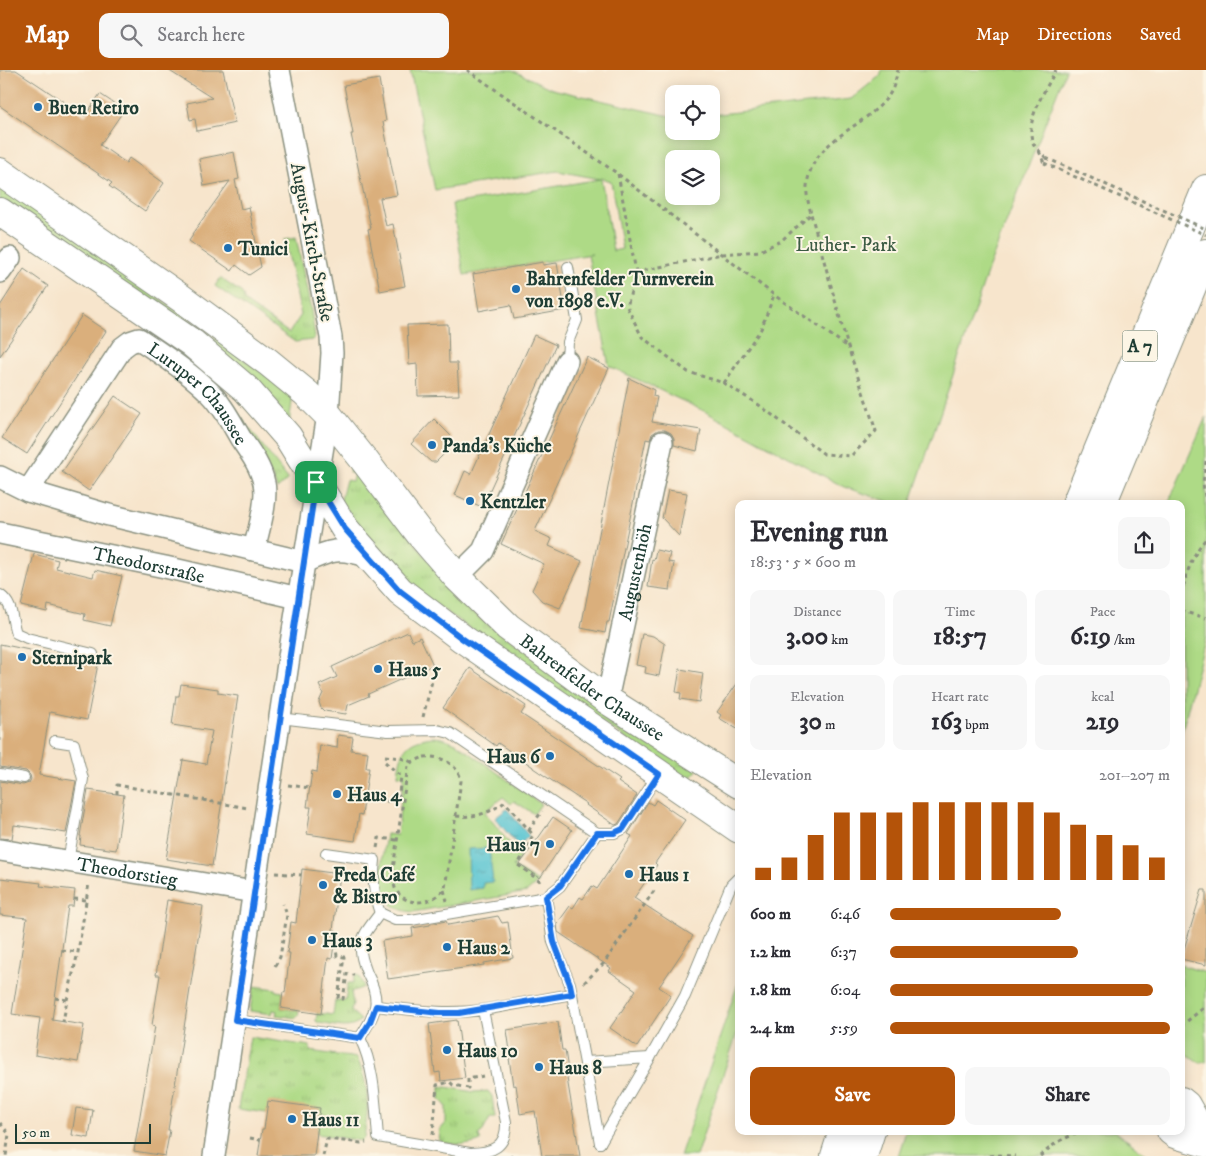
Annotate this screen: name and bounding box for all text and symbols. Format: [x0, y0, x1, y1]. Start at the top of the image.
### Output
search box [99, 13, 449, 58]
text: Map [25, 20, 69, 50]
icon: search [117, 21, 145, 49]
text: Search here [157, 24, 245, 47]
text: Map [976, 24, 1009, 46]
text: Directions [1037, 24, 1112, 46]
text: Saved [1140, 24, 1181, 46]
map controls [665, 85, 720, 205]
button: locate [665, 85, 720, 140]
place label: Buen Retiro [48, 97, 139, 120]
marker: Buen Retiro [32, 101, 44, 113]
button: layers [665, 150, 720, 205]
street label: August-Kirch-Straße [285, 161, 338, 324]
park label: Luther- Park [795, 234, 897, 257]
place label: Tunici [237, 238, 288, 261]
marker: Tunici [222, 242, 234, 254]
place label: Bahrenfelder Turnverein von 1898 e.V. [525, 268, 715, 313]
marker: Bahrenfelder Turnverein von 1898 e.V. [510, 283, 522, 295]
road number: A 7 [1122, 330, 1158, 362]
street label: Luruper Chaussee [143, 338, 252, 450]
place label: Panda's Küche [442, 435, 552, 458]
marker: Panda's Küche [426, 439, 438, 451]
pin [295, 461, 337, 503]
icon: arrive [302, 468, 330, 496]
place label: Kentzler [480, 491, 547, 514]
marker: Kentzler [464, 495, 476, 507]
text: Evening run [750, 515, 888, 550]
button: share [1118, 517, 1170, 569]
street label: Augustenhöh [614, 521, 657, 623]
street label: Theodorstraße [90, 542, 207, 589]
text: 18:53 · 5 × 600 m [750, 552, 856, 572]
text: Distance [793, 603, 841, 621]
text: Time [945, 603, 975, 621]
text: Pace [1090, 603, 1116, 621]
text: 3.00 [786, 621, 828, 652]
text: 18:57 [933, 621, 987, 652]
text: 6:19 [1070, 621, 1111, 652]
street label: Bahrenfelder Chaussee [515, 630, 669, 747]
text: km [828, 631, 849, 649]
text: /km [1111, 631, 1135, 649]
place label: Sternipark [32, 647, 112, 670]
marker: Sternipark [16, 651, 28, 663]
place label: Haus 5 [388, 659, 442, 682]
marker: Haus 5 [372, 663, 384, 675]
text: Elevation [790, 688, 844, 706]
text: Heart rate [931, 688, 989, 706]
text: kcal [1091, 688, 1114, 706]
text: 30 [799, 706, 822, 737]
text: 163 [931, 706, 962, 737]
text: 219 [1086, 706, 1120, 737]
text: m [822, 716, 835, 734]
text: bpm [962, 716, 989, 734]
place label: Haus 6 [486, 746, 541, 769]
marker: Haus 6 [544, 750, 556, 762]
text: Elevation [750, 765, 812, 785]
text: 201–207 m [1099, 765, 1170, 785]
place label: Haus 4 [347, 784, 403, 807]
marker: Haus 4 [331, 788, 343, 800]
place label: Haus 7 [486, 834, 540, 857]
marker: Haus 7 [544, 838, 556, 850]
street label: Theodorstieg [75, 853, 180, 892]
place label: Freda Café & Bistro [333, 864, 416, 909]
place label: Haus 1 [639, 864, 690, 887]
marker: Haus 1 [623, 868, 635, 880]
marker: Freda Café & Bistro [317, 879, 329, 891]
text: 600 m [750, 904, 791, 924]
text: 6:46 [830, 904, 860, 924]
place label: Haus 3 [322, 930, 373, 953]
marker: Haus 3 [306, 934, 318, 946]
place label: Haus 2 [457, 937, 511, 960]
marker: Haus 2 [441, 941, 453, 953]
text: 1.2 km [750, 942, 791, 962]
text: 6:37 [830, 942, 857, 962]
text: 1.8 km [750, 980, 791, 1000]
text: 6:04 [830, 980, 860, 1000]
text: 2.4 km [750, 1018, 795, 1038]
text: 5:59 [830, 1018, 858, 1038]
place label: Haus 10 [457, 1040, 518, 1063]
marker: Haus 10 [441, 1044, 453, 1056]
place label: Haus 8 [549, 1057, 603, 1080]
marker: Haus 8 [533, 1061, 545, 1073]
button: Save [750, 1067, 955, 1125]
button: Share [965, 1067, 1170, 1125]
place label: Haus 11 [302, 1109, 360, 1132]
marker: Haus 11 [286, 1113, 298, 1125]
scale bar [15, 1121, 151, 1144]
text: 50 m [22, 1124, 50, 1142]

